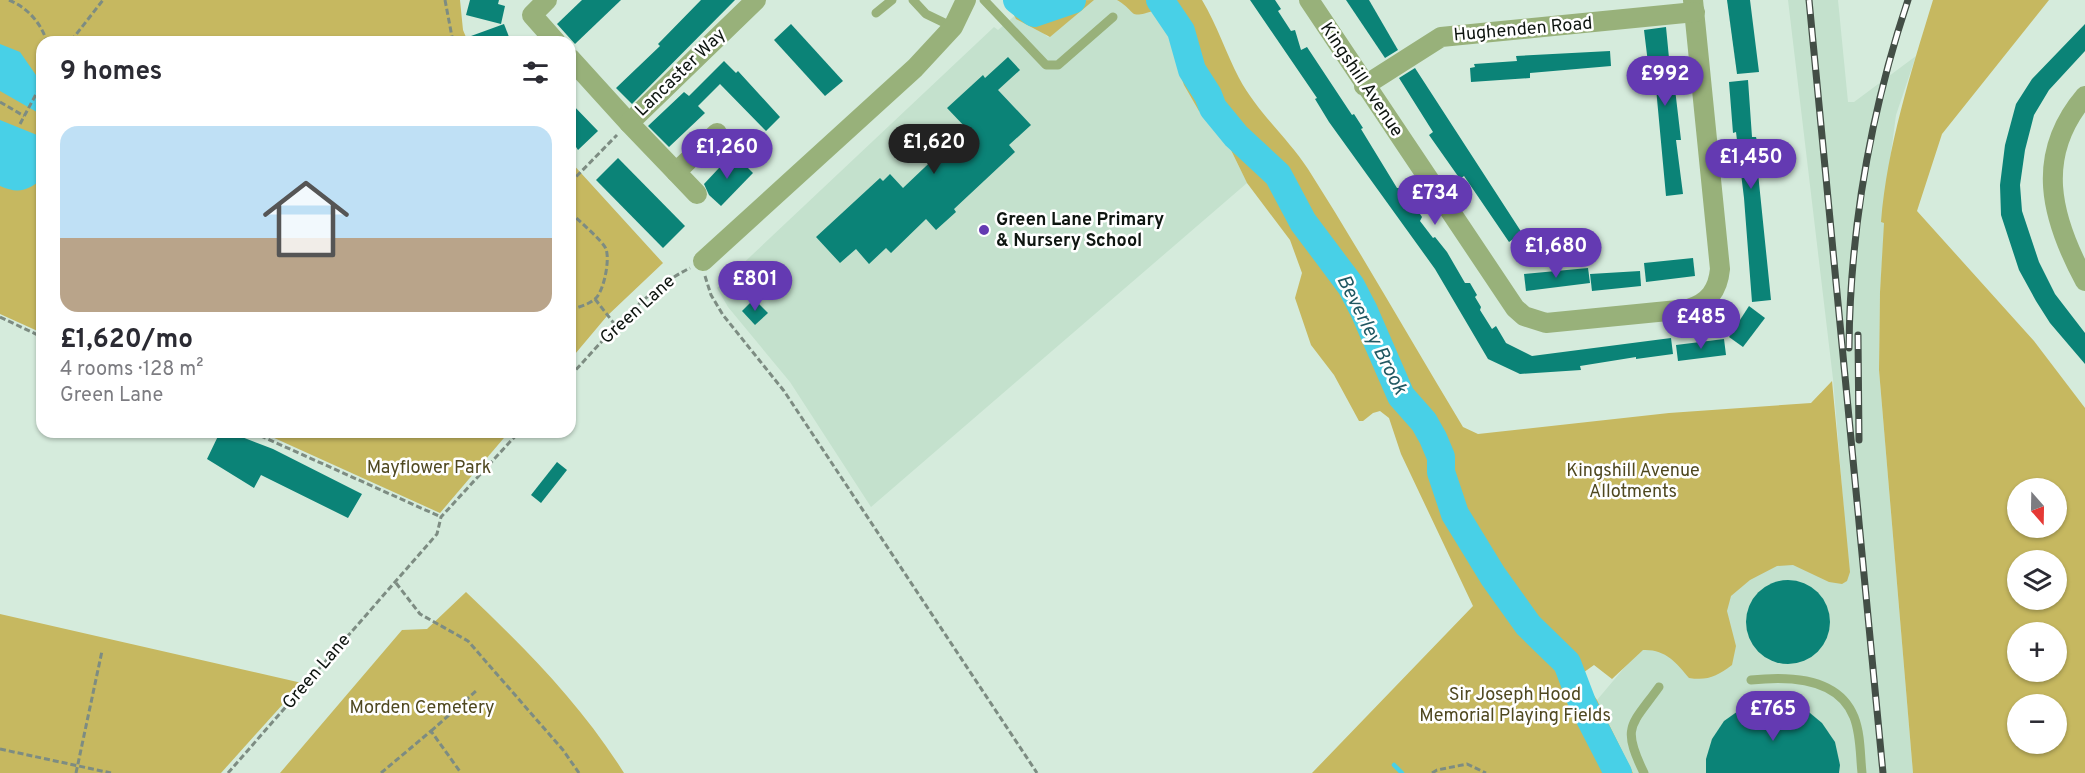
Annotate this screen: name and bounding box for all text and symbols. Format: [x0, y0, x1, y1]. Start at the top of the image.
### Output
street label: Hughenden Road [1453, 12, 1593, 48]
street label: Kingshill Avenue [1314, 18, 1408, 142]
street label: Lancaster Way [631, 24, 731, 122]
text: 9 homes [60, 56, 162, 89]
icon: filters [519, 56, 552, 89]
pin: £992 [1629, 56, 1701, 107]
text: £992 [1641, 62, 1689, 88]
pin: £1,620 [885, 124, 983, 175]
pin: £1,260 [678, 129, 776, 180]
text: £1,620 [903, 130, 965, 156]
text: £1,260 [696, 135, 758, 161]
pin: £1,450 [1702, 139, 1800, 190]
text: £1,450 [1719, 145, 1783, 171]
icon: home [252, 165, 360, 273]
pin: £734 [1399, 175, 1471, 226]
text: £734 [1411, 181, 1459, 207]
place label: Green Lane Primary & Nursery School [996, 209, 1164, 253]
marker: Green Lane Primary & Nursery School [977, 223, 991, 237]
pin: £1,680 [1507, 228, 1605, 279]
text: £1,680 [1525, 234, 1587, 260]
pin: £801 [719, 261, 791, 312]
text: £801 [732, 267, 778, 293]
street label: Green Lane [596, 270, 680, 350]
water label: Beverley Brook [1330, 271, 1413, 400]
pin: £485 [1665, 299, 1737, 350]
text: £485 [1676, 305, 1726, 331]
text: £1,620/mo [60, 324, 193, 357]
text: 4 rooms · 128 m² [60, 357, 203, 383]
text: Green Lane [60, 383, 163, 409]
park label: Mayflower Park [367, 457, 491, 480]
park label: Kingshill Avenue Allotments [1566, 460, 1700, 504]
north arrow [2007, 478, 2067, 538]
map controls [2007, 478, 2067, 754]
button: layers [2007, 550, 2067, 610]
button: + [2007, 622, 2067, 682]
street label: Green Lane [278, 629, 356, 715]
park label: Sir Joseph Hood Memorial Playing Fields [1419, 684, 1611, 728]
pin: £765 [1737, 691, 1809, 742]
button: − [2007, 694, 2067, 754]
park label: Morden Cemetery [349, 697, 495, 720]
text: £765 [1750, 697, 1796, 723]

